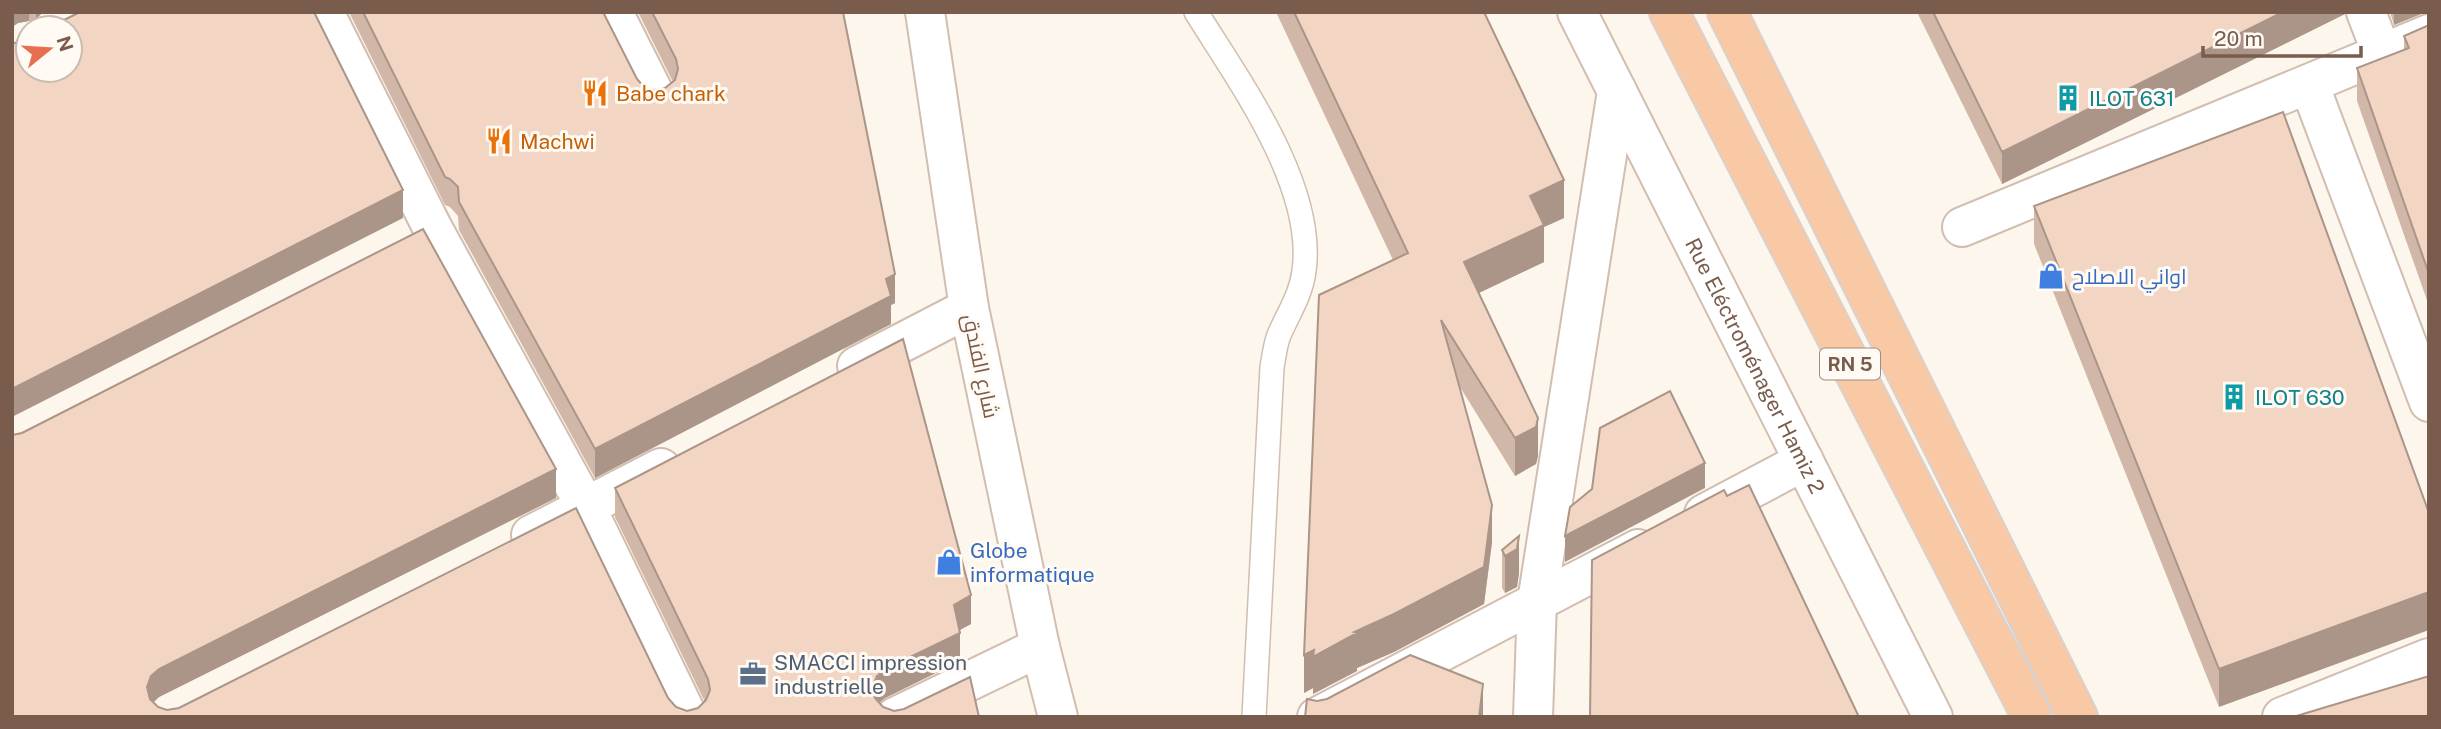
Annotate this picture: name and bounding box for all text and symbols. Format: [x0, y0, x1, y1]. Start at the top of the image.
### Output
north arrow [14, 14, 84, 84]
scale bar [2203, 14, 2360, 58]
text: 20 m [2214, 26, 2263, 51]
text: N [52, 33, 78, 54]
restaurant icon: Babe chark [580, 78, 610, 108]
place label: Babe chark [616, 81, 726, 106]
building icon: ILOT 631 [2053, 83, 2083, 113]
place label: ILOT 631 [2089, 86, 2175, 111]
restaurant icon: Machwi [484, 126, 514, 156]
place label: Machwi [520, 129, 595, 154]
street label: Rue Eléctroménager Hamiz 2 [1681, 233, 1830, 498]
shop icon: اواني الاصلاح [2036, 261, 2066, 291]
place label: اواني الاصلاح [2072, 264, 2187, 293]
street label: شارع الفندق [956, 311, 1004, 421]
road number: RN 5 [1820, 348, 1880, 380]
building icon: ILOT 630 [2219, 382, 2249, 412]
place label: ILOT 630 [2255, 385, 2345, 410]
place label: Globe informatique [970, 538, 1095, 587]
shop icon: Globe informatique [934, 547, 964, 577]
place label: SMACCI impression industrielle [774, 650, 967, 699]
office icon: SMACCI impression industrielle [738, 659, 768, 689]

